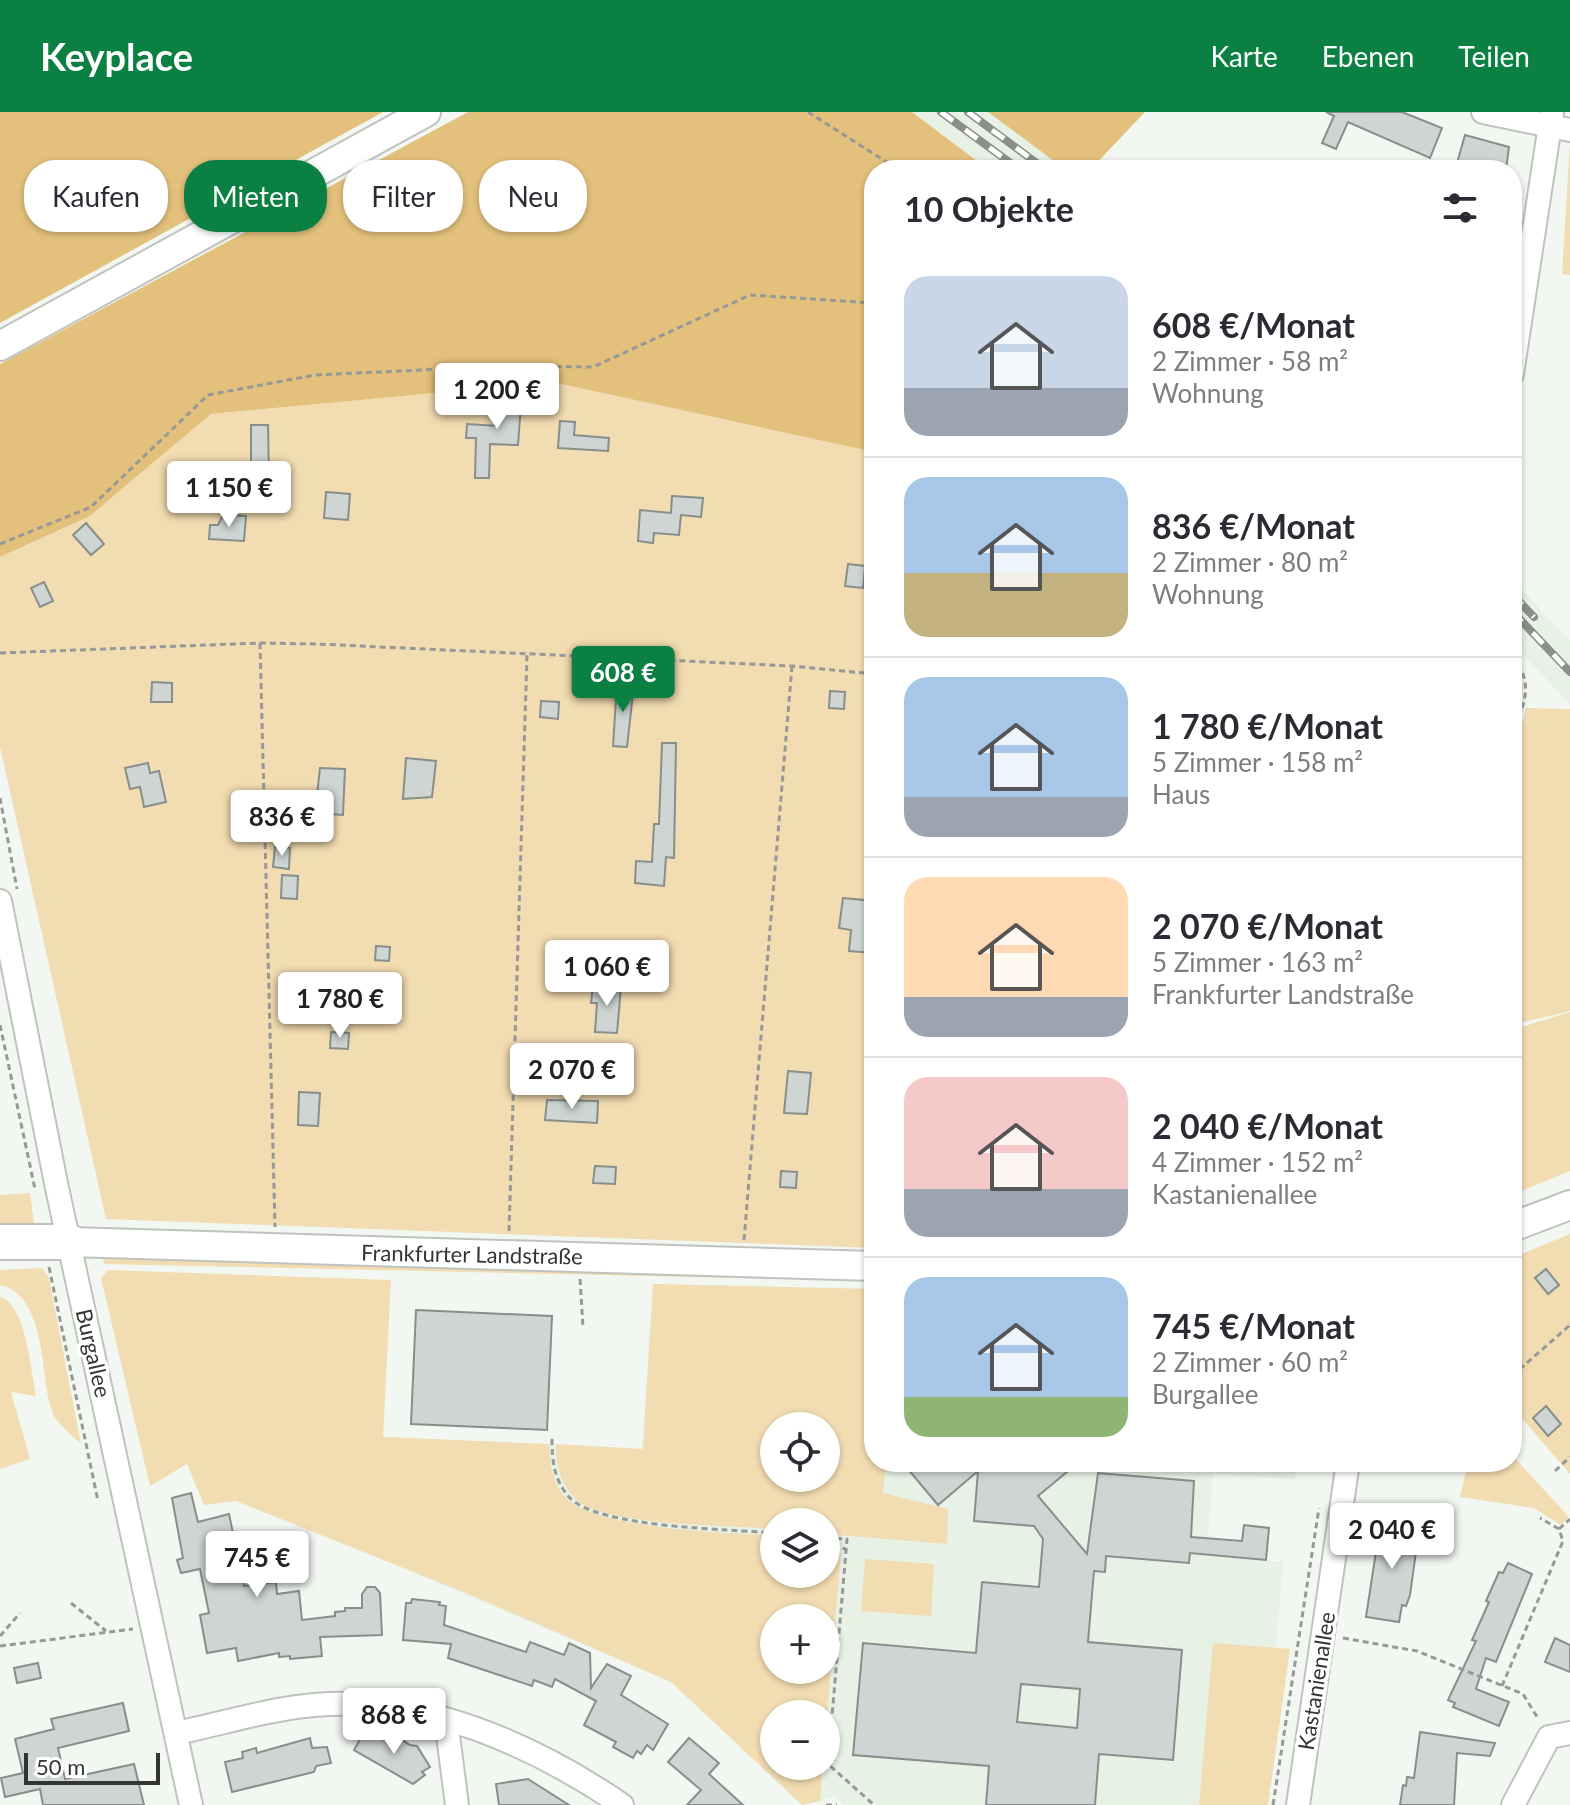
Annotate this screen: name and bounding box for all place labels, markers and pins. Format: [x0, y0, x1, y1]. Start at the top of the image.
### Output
pin: 1 200 € [423, 363, 571, 431]
pin: 1 150 € [155, 461, 303, 529]
pin: 608 € [567, 646, 679, 714]
pin: 836 € [226, 790, 338, 858]
pin: 1 060 € [533, 940, 681, 1008]
pin: 1 780 € [266, 972, 414, 1040]
pin: 2 070 € [498, 1043, 646, 1111]
pin: 2 040 € [1318, 1503, 1466, 1571]
pin: 745 € [201, 1531, 313, 1599]
pin: 868 € [338, 1688, 450, 1756]

